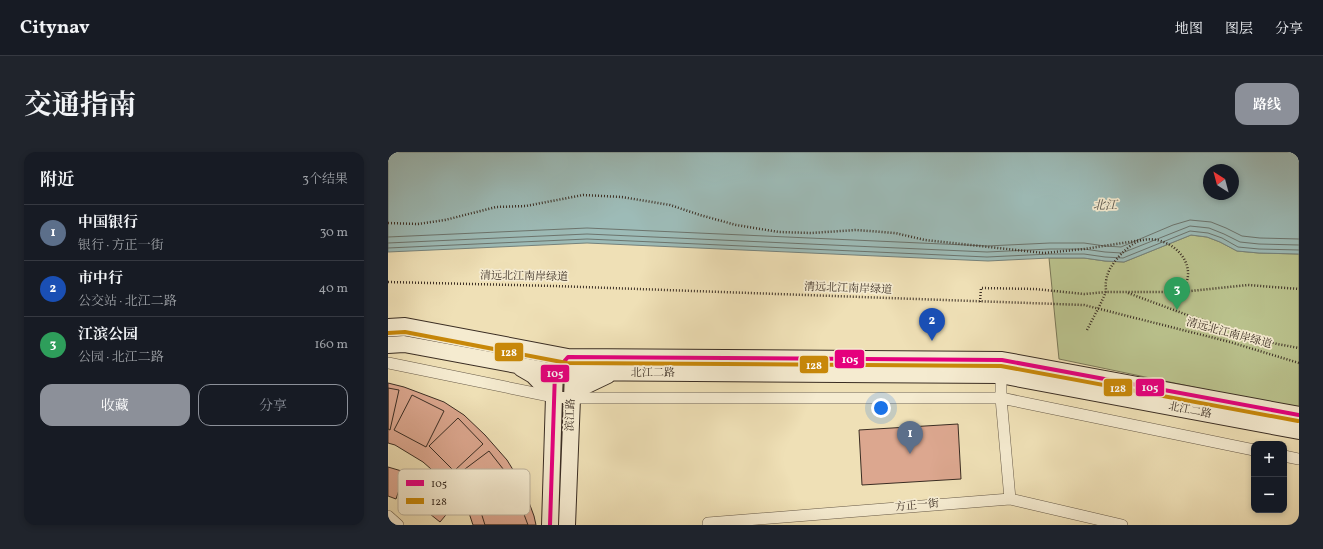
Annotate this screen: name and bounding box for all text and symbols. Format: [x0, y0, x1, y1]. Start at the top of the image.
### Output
text: Citynav [20, 15, 90, 41]
text: 地图 [1175, 20, 1203, 39]
text: 图层 [1225, 20, 1253, 39]
text: 分享 [1275, 20, 1303, 39]
button: 路线 [1235, 83, 1299, 125]
text: 交通指南 [24, 87, 136, 126]
north arrow [1203, 164, 1239, 200]
text: 附近 [40, 169, 74, 192]
text: 3个结果 [302, 171, 348, 189]
water label: 北江 [1093, 198, 1119, 214]
text: 中国银行 [78, 213, 138, 234]
text: 1 [50, 224, 56, 242]
text: 30 m [320, 224, 348, 242]
text: 银行 · 方正一街 [78, 237, 164, 255]
text: 市中行 [78, 269, 123, 290]
street label: 清远北江南岸绿道 [480, 269, 568, 285]
pin: 3 [1164, 277, 1190, 310]
text: 2 [50, 280, 56, 298]
text: 40 m [319, 280, 348, 298]
street label: 清远北江南岸绿道 [804, 280, 892, 298]
text: 公交站 · 北江二路 [78, 293, 177, 311]
pin: 2 [919, 308, 945, 341]
street label: 清远北江南岸绿道 [1185, 315, 1273, 353]
text: 江滨公园 [78, 325, 138, 346]
text: 3 [50, 336, 56, 354]
text: 160 m [314, 336, 348, 354]
line badge: 128 [494, 342, 524, 362]
text: 128 [501, 346, 517, 361]
text: 公园 · 北江二路 [78, 349, 164, 367]
line badge: 105 [834, 349, 865, 369]
text: 105 [842, 353, 858, 368]
line badge: 128 [799, 355, 829, 374]
text: 128 [806, 359, 822, 374]
line badge: 105 [540, 364, 570, 383]
street label: 北江二路 [631, 366, 675, 381]
text: 105 [547, 367, 563, 382]
line badge: 128 [1103, 378, 1133, 397]
line badge: 105 [1135, 378, 1165, 397]
text: 105 [1142, 381, 1158, 396]
text: 128 [1110, 382, 1126, 397]
button: 收藏 [40, 384, 190, 426]
button: 分享 [198, 384, 348, 426]
street label: 滨江路 [563, 398, 579, 432]
your location [871, 398, 891, 418]
street label: 北江二路 [1167, 399, 1213, 423]
pin: 1 [897, 421, 923, 454]
map controls [1251, 441, 1287, 513]
button: + [1251, 441, 1287, 477]
legend [398, 469, 530, 515]
text: 105 [431, 477, 447, 492]
button: − [1251, 477, 1287, 513]
text: 128 [431, 495, 447, 510]
street label: 方正一街 [894, 497, 940, 515]

